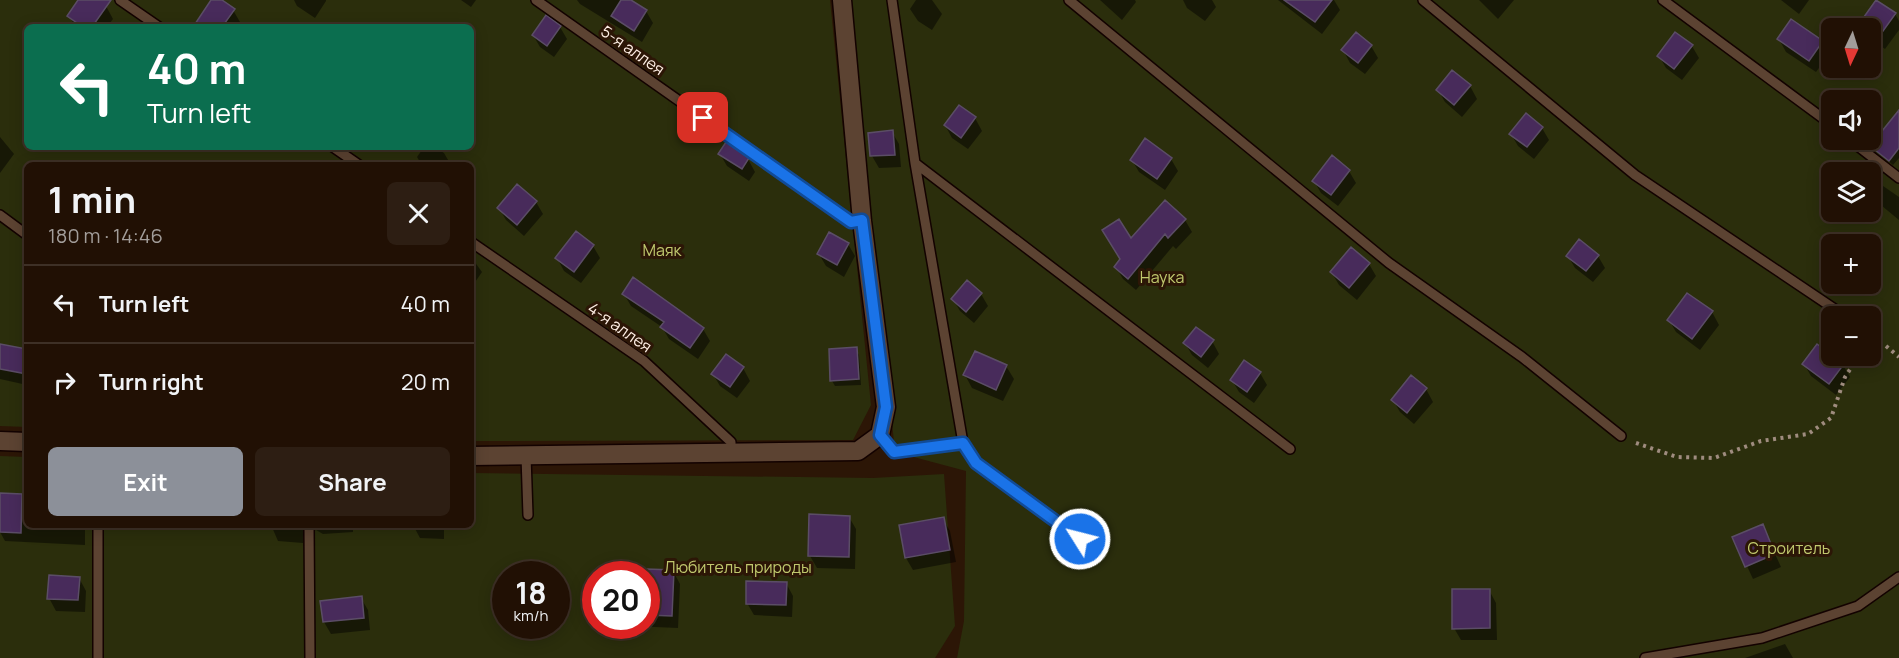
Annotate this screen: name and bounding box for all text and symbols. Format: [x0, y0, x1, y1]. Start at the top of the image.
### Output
north arrow [1821, 18, 1881, 78]
map controls [1821, 18, 1881, 366]
street label: 5-я аллея [597, 20, 669, 80]
text: 40 m [147, 39, 246, 97]
icon: left [48, 48, 126, 126]
button: sound [1821, 90, 1881, 150]
pin [677, 92, 728, 143]
text: Turn left [147, 94, 251, 131]
icon: arrive [686, 101, 719, 134]
button: layers [1821, 162, 1881, 222]
text: 1 min [48, 175, 136, 224]
button: close [387, 182, 450, 245]
text: 180 m · 14:46 [48, 222, 163, 249]
button: + [1821, 234, 1881, 294]
park label: Маяк [642, 239, 683, 261]
park label: Наука [1140, 266, 1184, 288]
icon: left [48, 288, 81, 321]
text: Turn left [99, 289, 189, 319]
text: 40 m [401, 289, 450, 319]
street label: 4-я аллея [584, 297, 656, 357]
button: − [1821, 306, 1881, 366]
icon: right [48, 366, 81, 399]
text: Turn right [99, 367, 204, 397]
text: 20 m [401, 367, 450, 397]
button: Exit [48, 447, 243, 516]
button: Share [255, 447, 450, 516]
position arrow [1048, 507, 1112, 571]
park label: Строитель [1748, 537, 1830, 559]
park label: Любитель природы [664, 556, 812, 578]
speed limit sign: 20 [582, 561, 660, 639]
text: 18 [515, 572, 547, 613]
text: km/h [514, 605, 548, 626]

